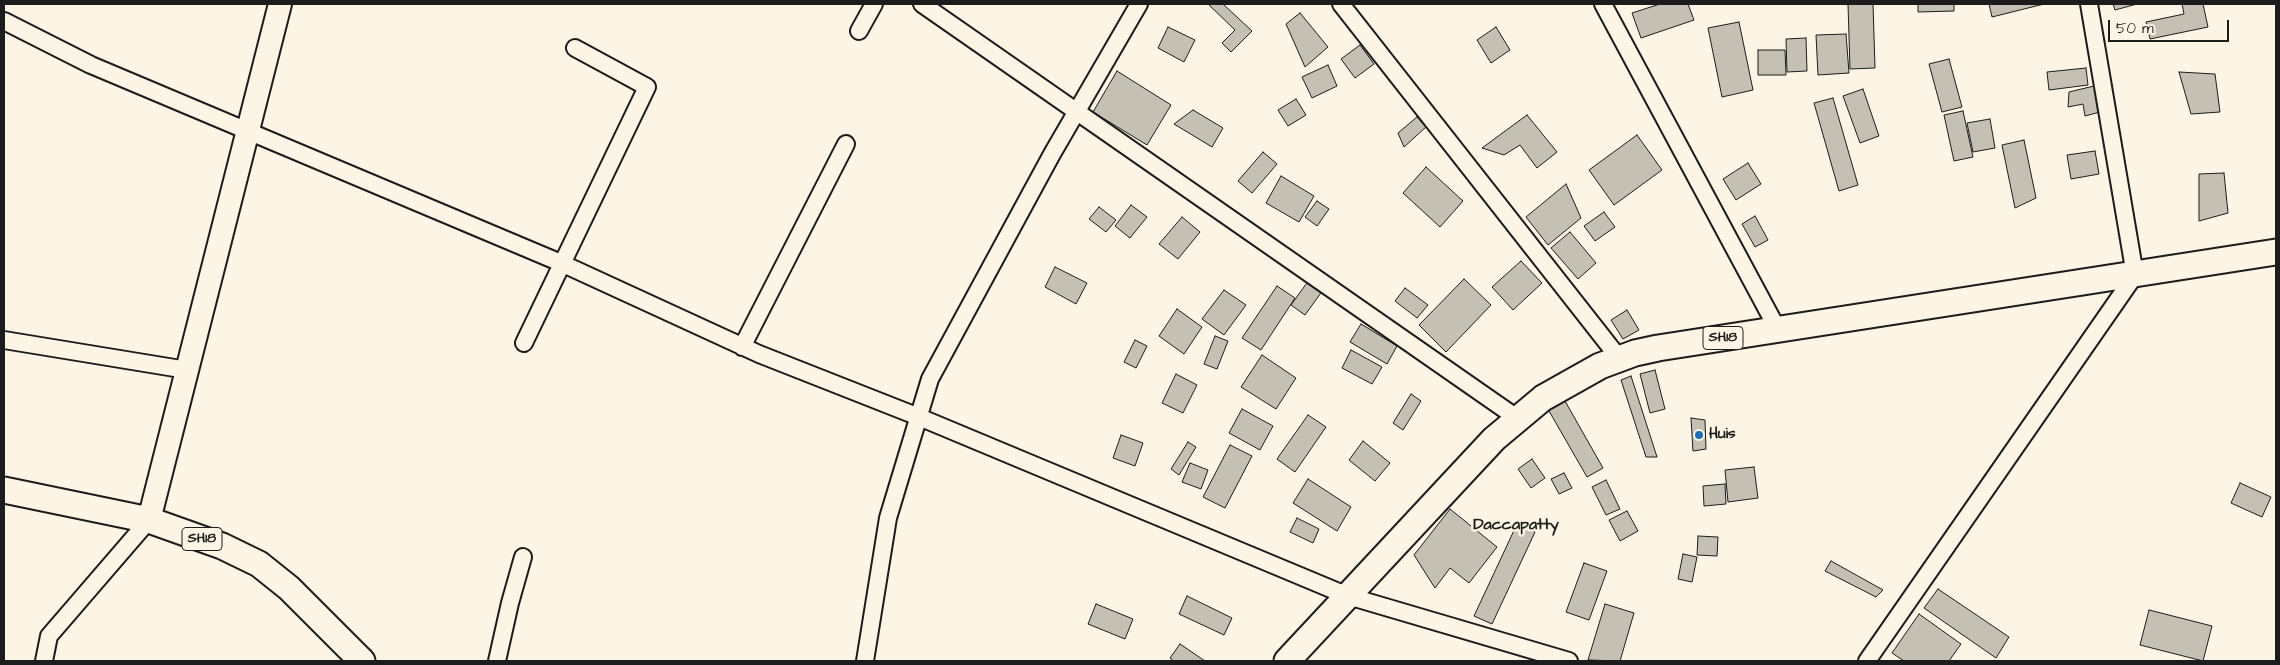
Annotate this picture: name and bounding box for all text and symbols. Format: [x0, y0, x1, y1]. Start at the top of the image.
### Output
scale bar [2110, 10, 2231, 42]
text: 50 m [2116, 18, 2154, 39]
road number: SH18 [1703, 326, 1743, 349]
place label: Huis [1709, 426, 1735, 444]
marker: Huis [1693, 429, 1705, 441]
district label: Daccapatty [1473, 516, 1559, 536]
road number: SH18 [182, 528, 222, 550]

